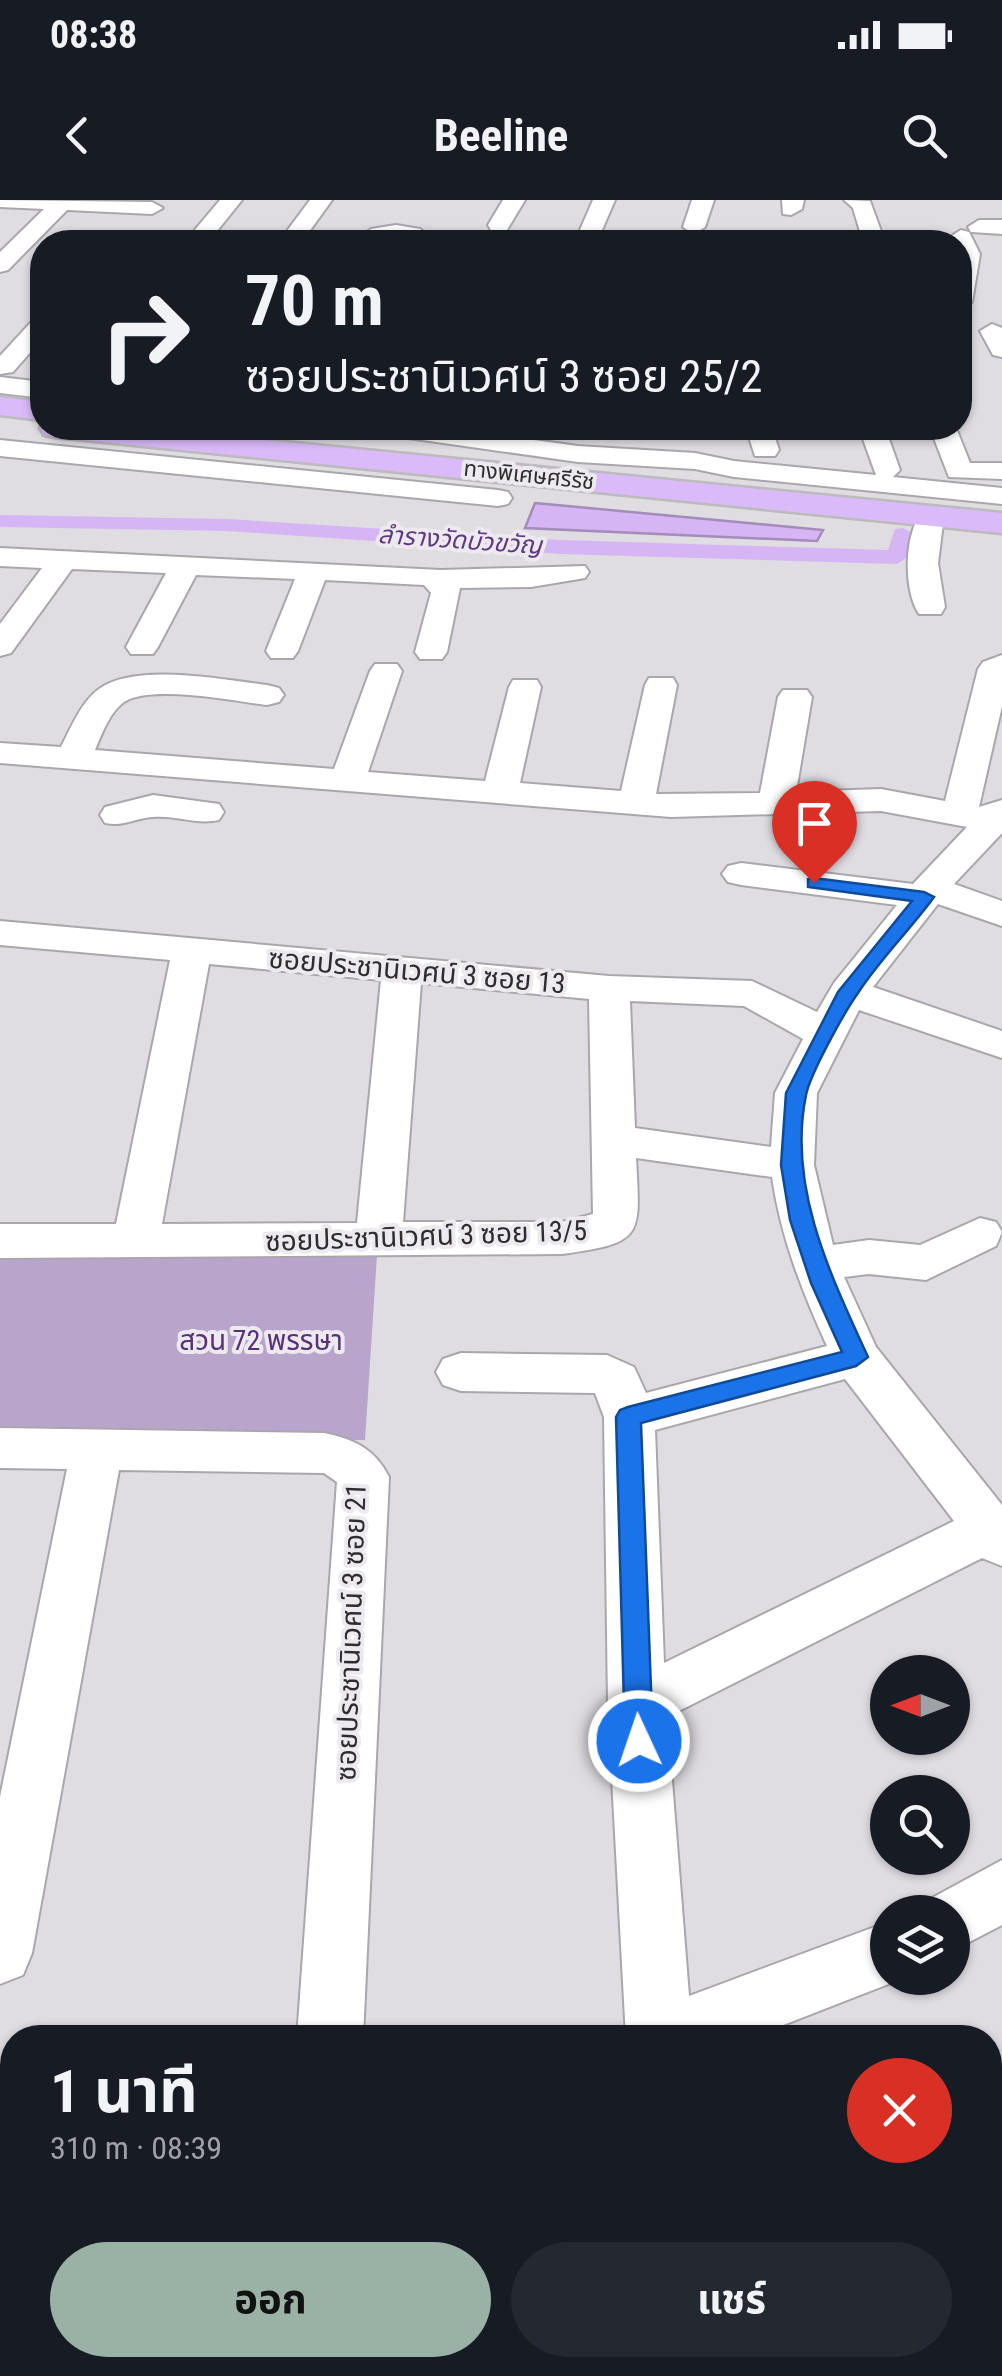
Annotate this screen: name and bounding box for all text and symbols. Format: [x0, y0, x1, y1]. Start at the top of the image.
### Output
text: 08:38 [50, 13, 137, 57]
icon: back [50, 108, 105, 163]
icon: search [897, 108, 952, 163]
text: Beeline [434, 109, 568, 162]
text: 70 m [245, 260, 384, 342]
icon: right [80, 270, 210, 400]
text: ซอยประชานิเวศน์ 3 ซอย 25/2 [245, 350, 763, 403]
street label: ทางพิเศษศรีรัช [463, 456, 595, 494]
water label: ลำรางวัดบัวขวัญ [377, 520, 544, 560]
pin [772, 781, 857, 884]
icon: arrive [787, 796, 842, 851]
street label: ซอยประชานิเวศน์ 3 ซอย 13 [267, 942, 567, 1000]
street label: ซอยประชานิเวศน์ 3 ซอย 13/5 [265, 1214, 587, 1258]
park label: สวน 72 พรรษา [179, 1324, 343, 1357]
street label: ซอยประชานิเวศน์ 3 ซอย 21 [329, 1483, 373, 1781]
north arrow [870, 1655, 970, 1755]
map controls [870, 1655, 970, 1995]
position arrow [587, 1689, 691, 1793]
button: search [870, 1775, 970, 1875]
button: layers [870, 1895, 970, 1995]
text: 1 นาที [50, 2056, 198, 2127]
button: close [847, 2058, 952, 2163]
text: 310 m · 08:39 [50, 2129, 222, 2167]
button: ออก [50, 2242, 491, 2357]
button: แชร์ [511, 2242, 952, 2357]

